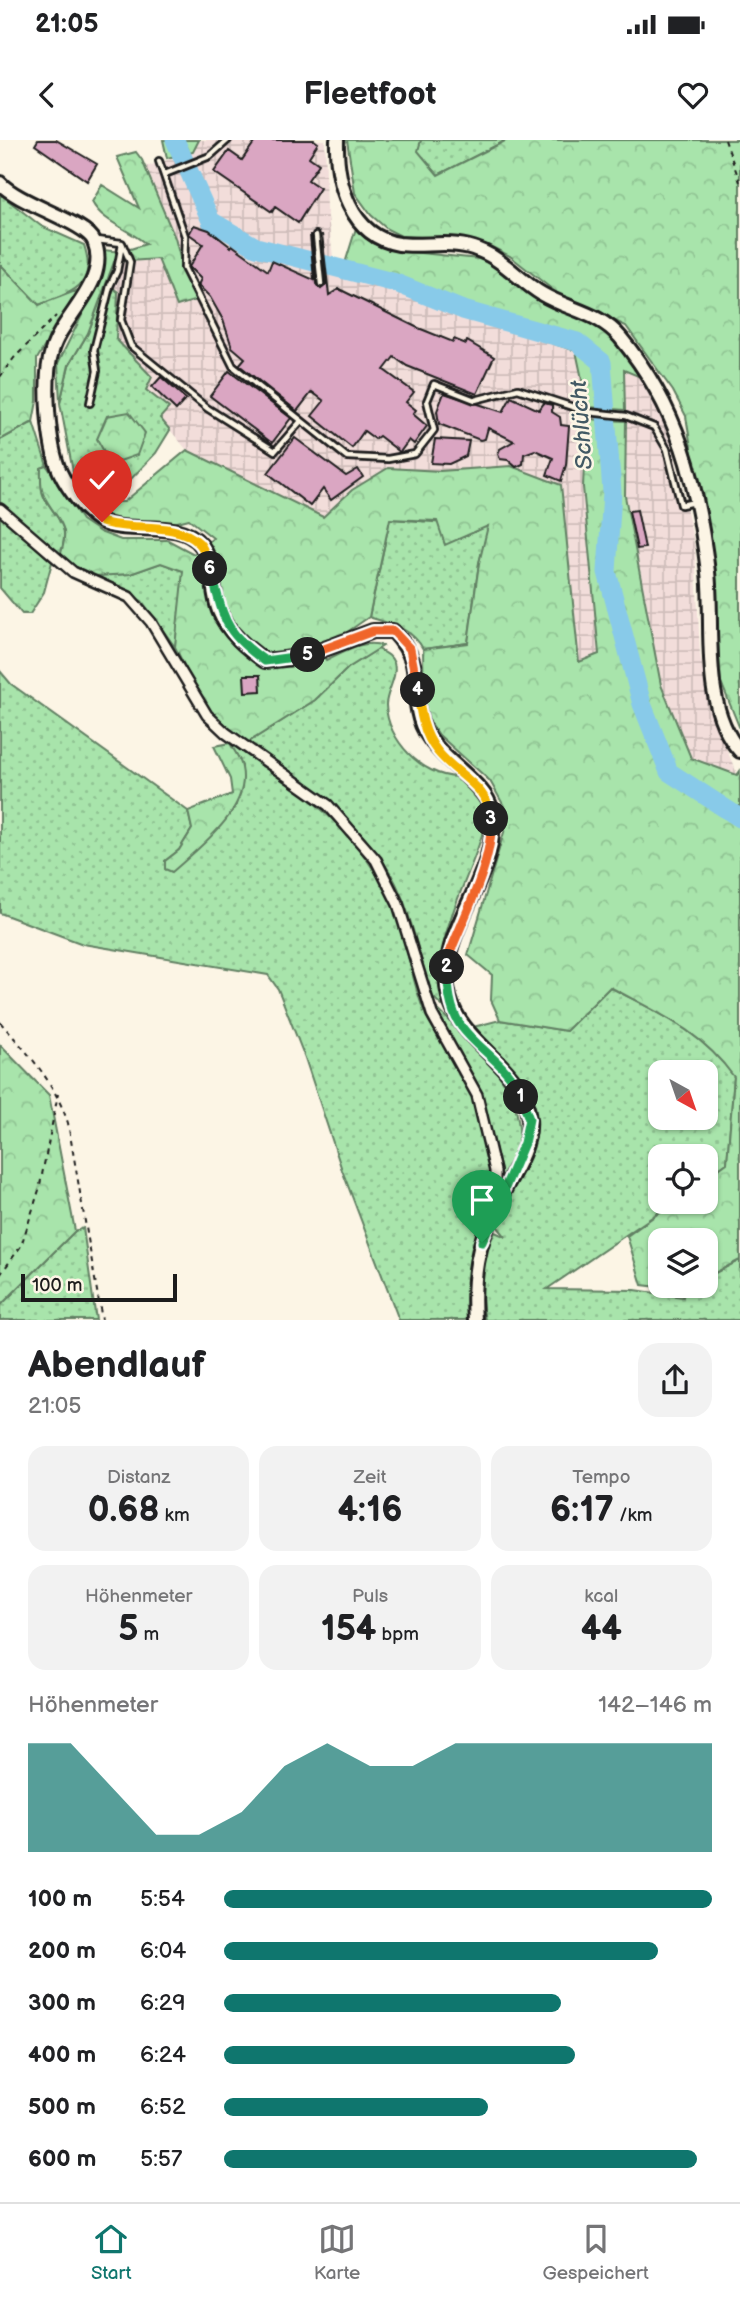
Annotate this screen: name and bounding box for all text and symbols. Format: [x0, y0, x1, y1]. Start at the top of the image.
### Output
text: 21:05 [35, 9, 98, 40]
text: Fleetfoot [303, 75, 437, 114]
icon: back [28, 76, 66, 114]
icon: heart [674, 76, 712, 114]
water label: Schlücht [565, 378, 599, 471]
pin [72, 450, 132, 522]
icon: check [83, 461, 121, 499]
pin: 6 [192, 552, 228, 586]
text: 6 [204, 557, 215, 580]
pin: 5 [290, 638, 326, 672]
text: 5 [302, 643, 313, 666]
pin: 4 [400, 672, 436, 708]
text: 4 [412, 678, 423, 701]
pin: 3 [474, 802, 508, 836]
text: 3 [485, 807, 496, 830]
pin: 2 [430, 950, 464, 984]
text: 2 [441, 955, 452, 978]
north arrow [648, 1060, 718, 1130]
map controls [648, 1060, 718, 1298]
pin: 1 [504, 1080, 538, 1114]
text: 1 [517, 1085, 525, 1108]
button: locate [648, 1144, 718, 1214]
pin [452, 1170, 512, 1242]
icon: arrive [463, 1181, 501, 1219]
button: layers [648, 1228, 718, 1298]
scale bar [21, 1271, 177, 1303]
text: 100 m [32, 1274, 83, 1297]
text: Abendlauf [28, 1343, 206, 1388]
button: share [638, 1343, 712, 1417]
text: 21:05 [28, 1392, 81, 1420]
text: Distanz [107, 1466, 170, 1489]
text: Zeit [353, 1466, 387, 1489]
text: Tempo [572, 1466, 630, 1489]
text: 0.68 [88, 1489, 159, 1532]
text: 4:16 [338, 1489, 402, 1532]
text: 6:17 [550, 1489, 614, 1532]
text: km [159, 1504, 190, 1527]
text: /km [614, 1504, 653, 1527]
text: Höhenmeter [85, 1585, 192, 1608]
text: Puls [352, 1585, 388, 1608]
text: kcal [584, 1585, 618, 1608]
text: 5 [118, 1608, 138, 1651]
text: 154 [321, 1608, 376, 1651]
text: 44 [581, 1608, 622, 1651]
text: m [138, 1623, 159, 1646]
text: bpm [376, 1623, 419, 1646]
text: Höhenmeter [28, 1691, 158, 1719]
text: 142–146 m [598, 1691, 712, 1719]
text: 100 m [28, 1885, 92, 1913]
text: 5:54 [140, 1885, 185, 1913]
text: 200 m [28, 1937, 96, 1965]
text: 6:04 [140, 1937, 186, 1965]
text: 300 m [28, 1989, 96, 2017]
text: 6:29 [140, 1989, 186, 2017]
text: 400 m [28, 2041, 96, 2069]
text: 6:24 [140, 2041, 186, 2069]
text: 500 m [28, 2093, 96, 2121]
text: 6:52 [140, 2093, 185, 2121]
text: 600 m [28, 2145, 96, 2173]
text: 5:57 [140, 2145, 182, 2173]
tab: Start [91, 2220, 132, 2285]
tab: Karte [314, 2220, 360, 2285]
tab: Gespeichert [542, 2220, 649, 2285]

